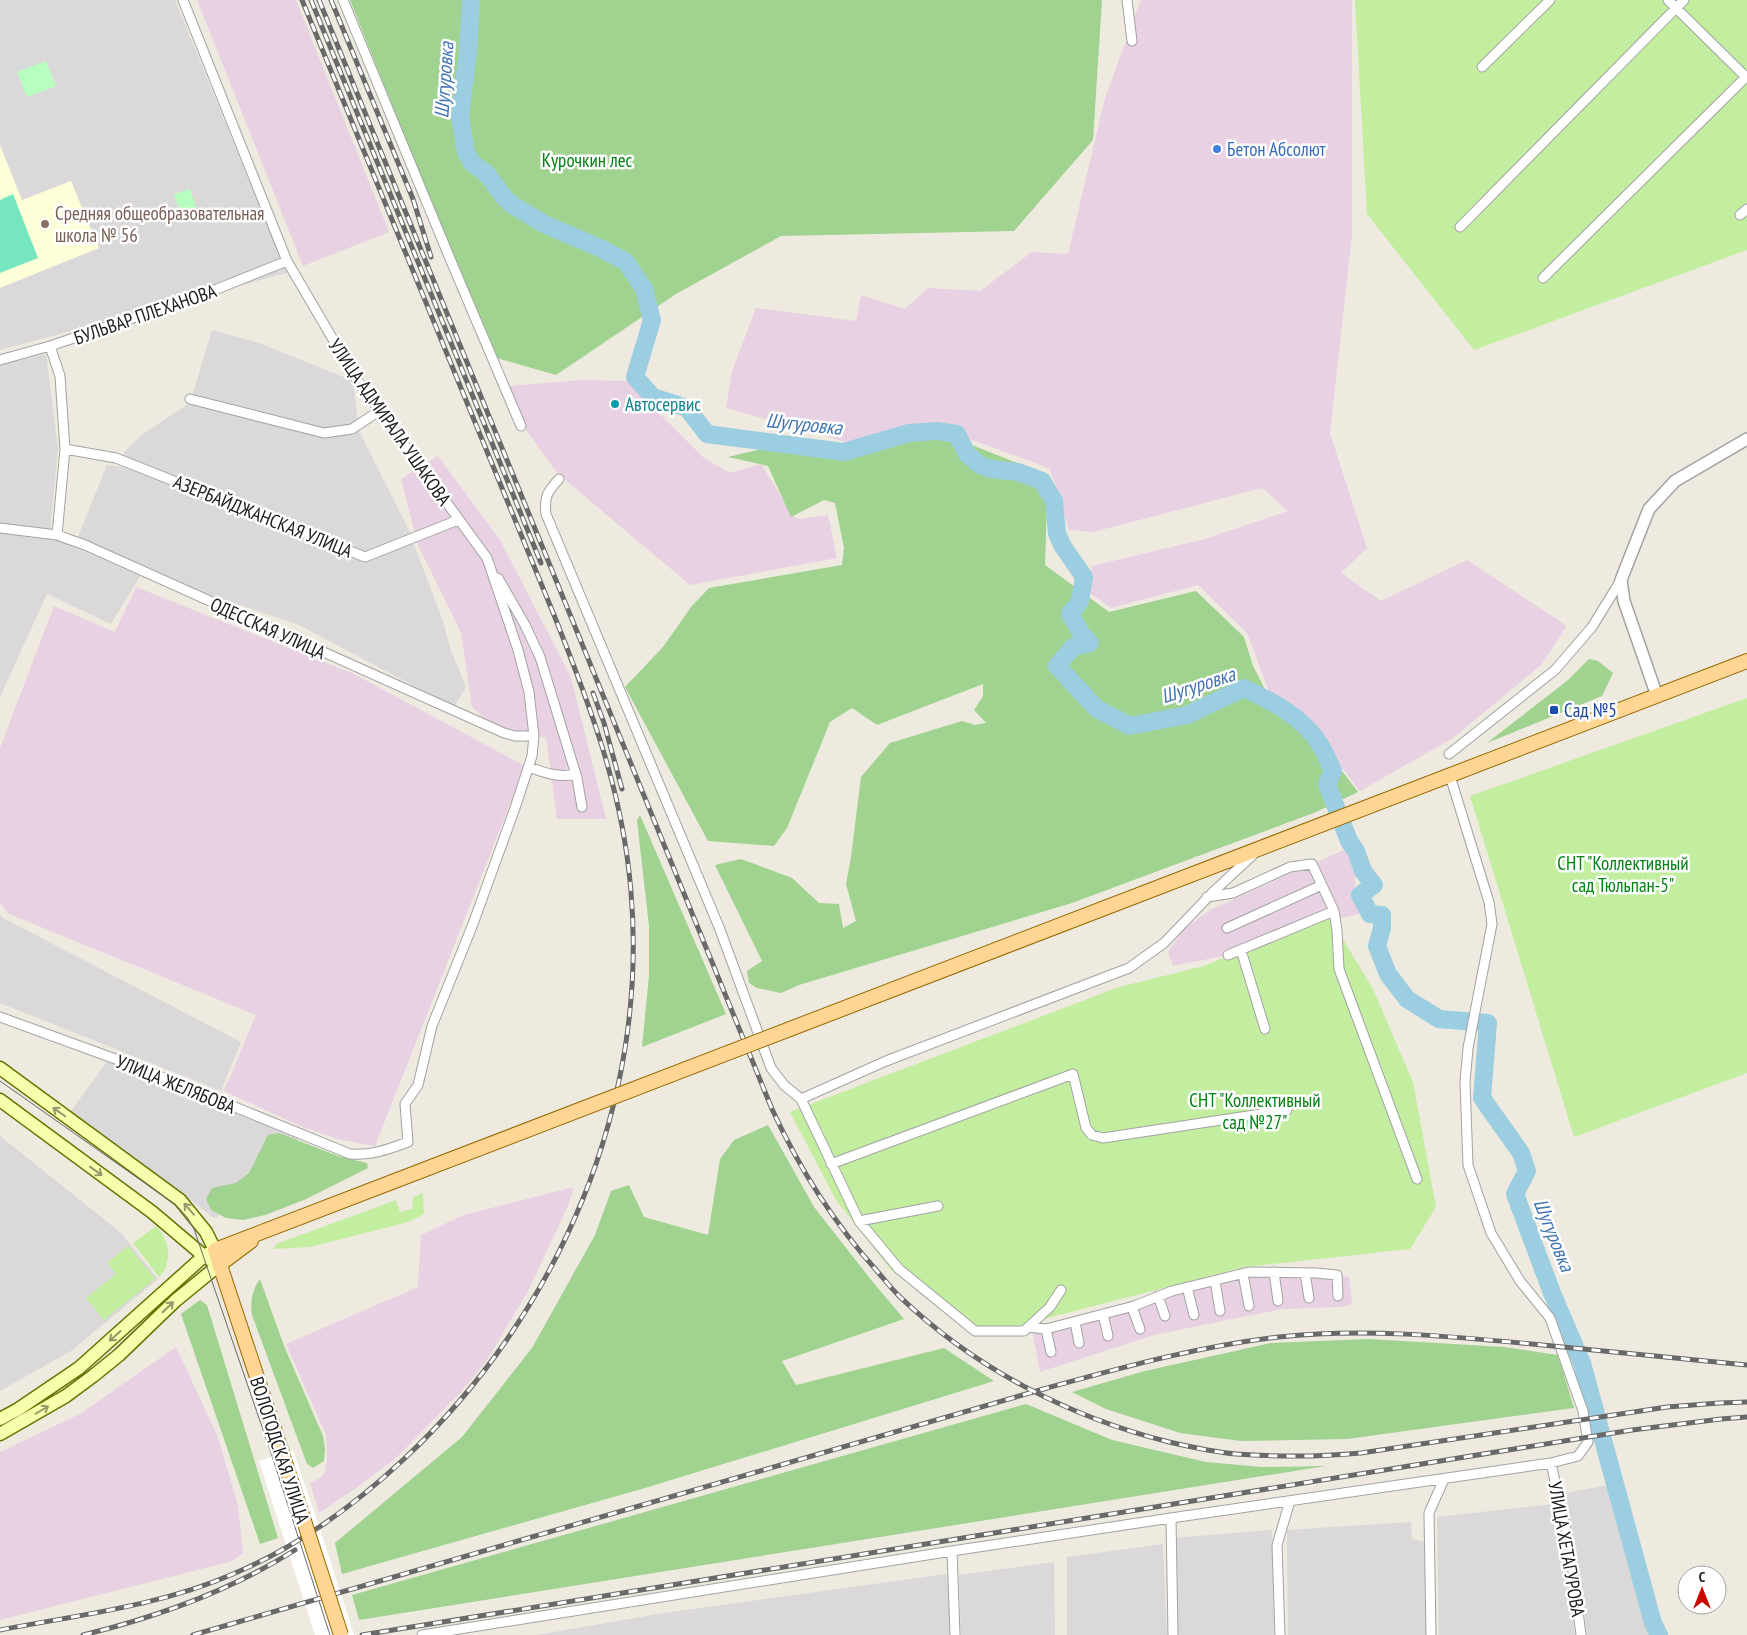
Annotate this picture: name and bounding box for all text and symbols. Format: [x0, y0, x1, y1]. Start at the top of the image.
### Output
water label: Шугуровка [428, 40, 460, 119]
place label: Бетон Абсолют [1227, 137, 1327, 161]
marker: Бетон Абсолют [1211, 143, 1223, 155]
park label: Курочкин лес [542, 148, 633, 172]
place label: Средняя общеобразовательная школа № 56 [55, 201, 264, 247]
marker: Средняя общеобразовательная школа № 56 [39, 218, 51, 230]
street label: БУЛЬВАР ПЛЕХАНОВА [71, 278, 219, 350]
street label: УЛИЦА АДМИРАЛА УШАКОВА [323, 334, 457, 510]
place label: Автосервис [625, 392, 701, 416]
marker: Автосервис [609, 398, 621, 410]
water label: Шугуровка [765, 407, 844, 441]
street label: АЗЕРБАЙДЖАНСКАЯ УЛИЦА [170, 469, 356, 563]
street label: ОДЕССКАЯ УЛИЦА [207, 592, 329, 664]
water label: Шугуровка [1158, 661, 1239, 709]
place label: Сад №5 [1564, 698, 1617, 722]
marker: Сад №5 [1548, 704, 1560, 716]
park label: СНТ "Коллективный сад Тюльпан-5" [1557, 851, 1689, 897]
street label: УЛИЦА ЖЕЛЯБОВА [113, 1049, 239, 1119]
park label: СНТ "Коллективный сад №27" [1189, 1088, 1321, 1134]
one-way arrow [52, 1107, 66, 1117]
one-way arrow [88, 1165, 102, 1176]
water label: Шугуровка [1528, 1195, 1581, 1276]
one-way arrow [183, 1203, 195, 1216]
one-way arrow [162, 1301, 174, 1314]
one-way arrow [109, 1330, 122, 1342]
street label: ВОЛОГОДСКАЯ УЛИЦА [245, 1374, 315, 1526]
one-way arrow [35, 1404, 49, 1414]
street label: УЛИЦА ХЕТАГУРОВА [1543, 1479, 1591, 1619]
north arrow [1677, 1565, 1727, 1615]
text: С [1699, 1568, 1706, 1586]

